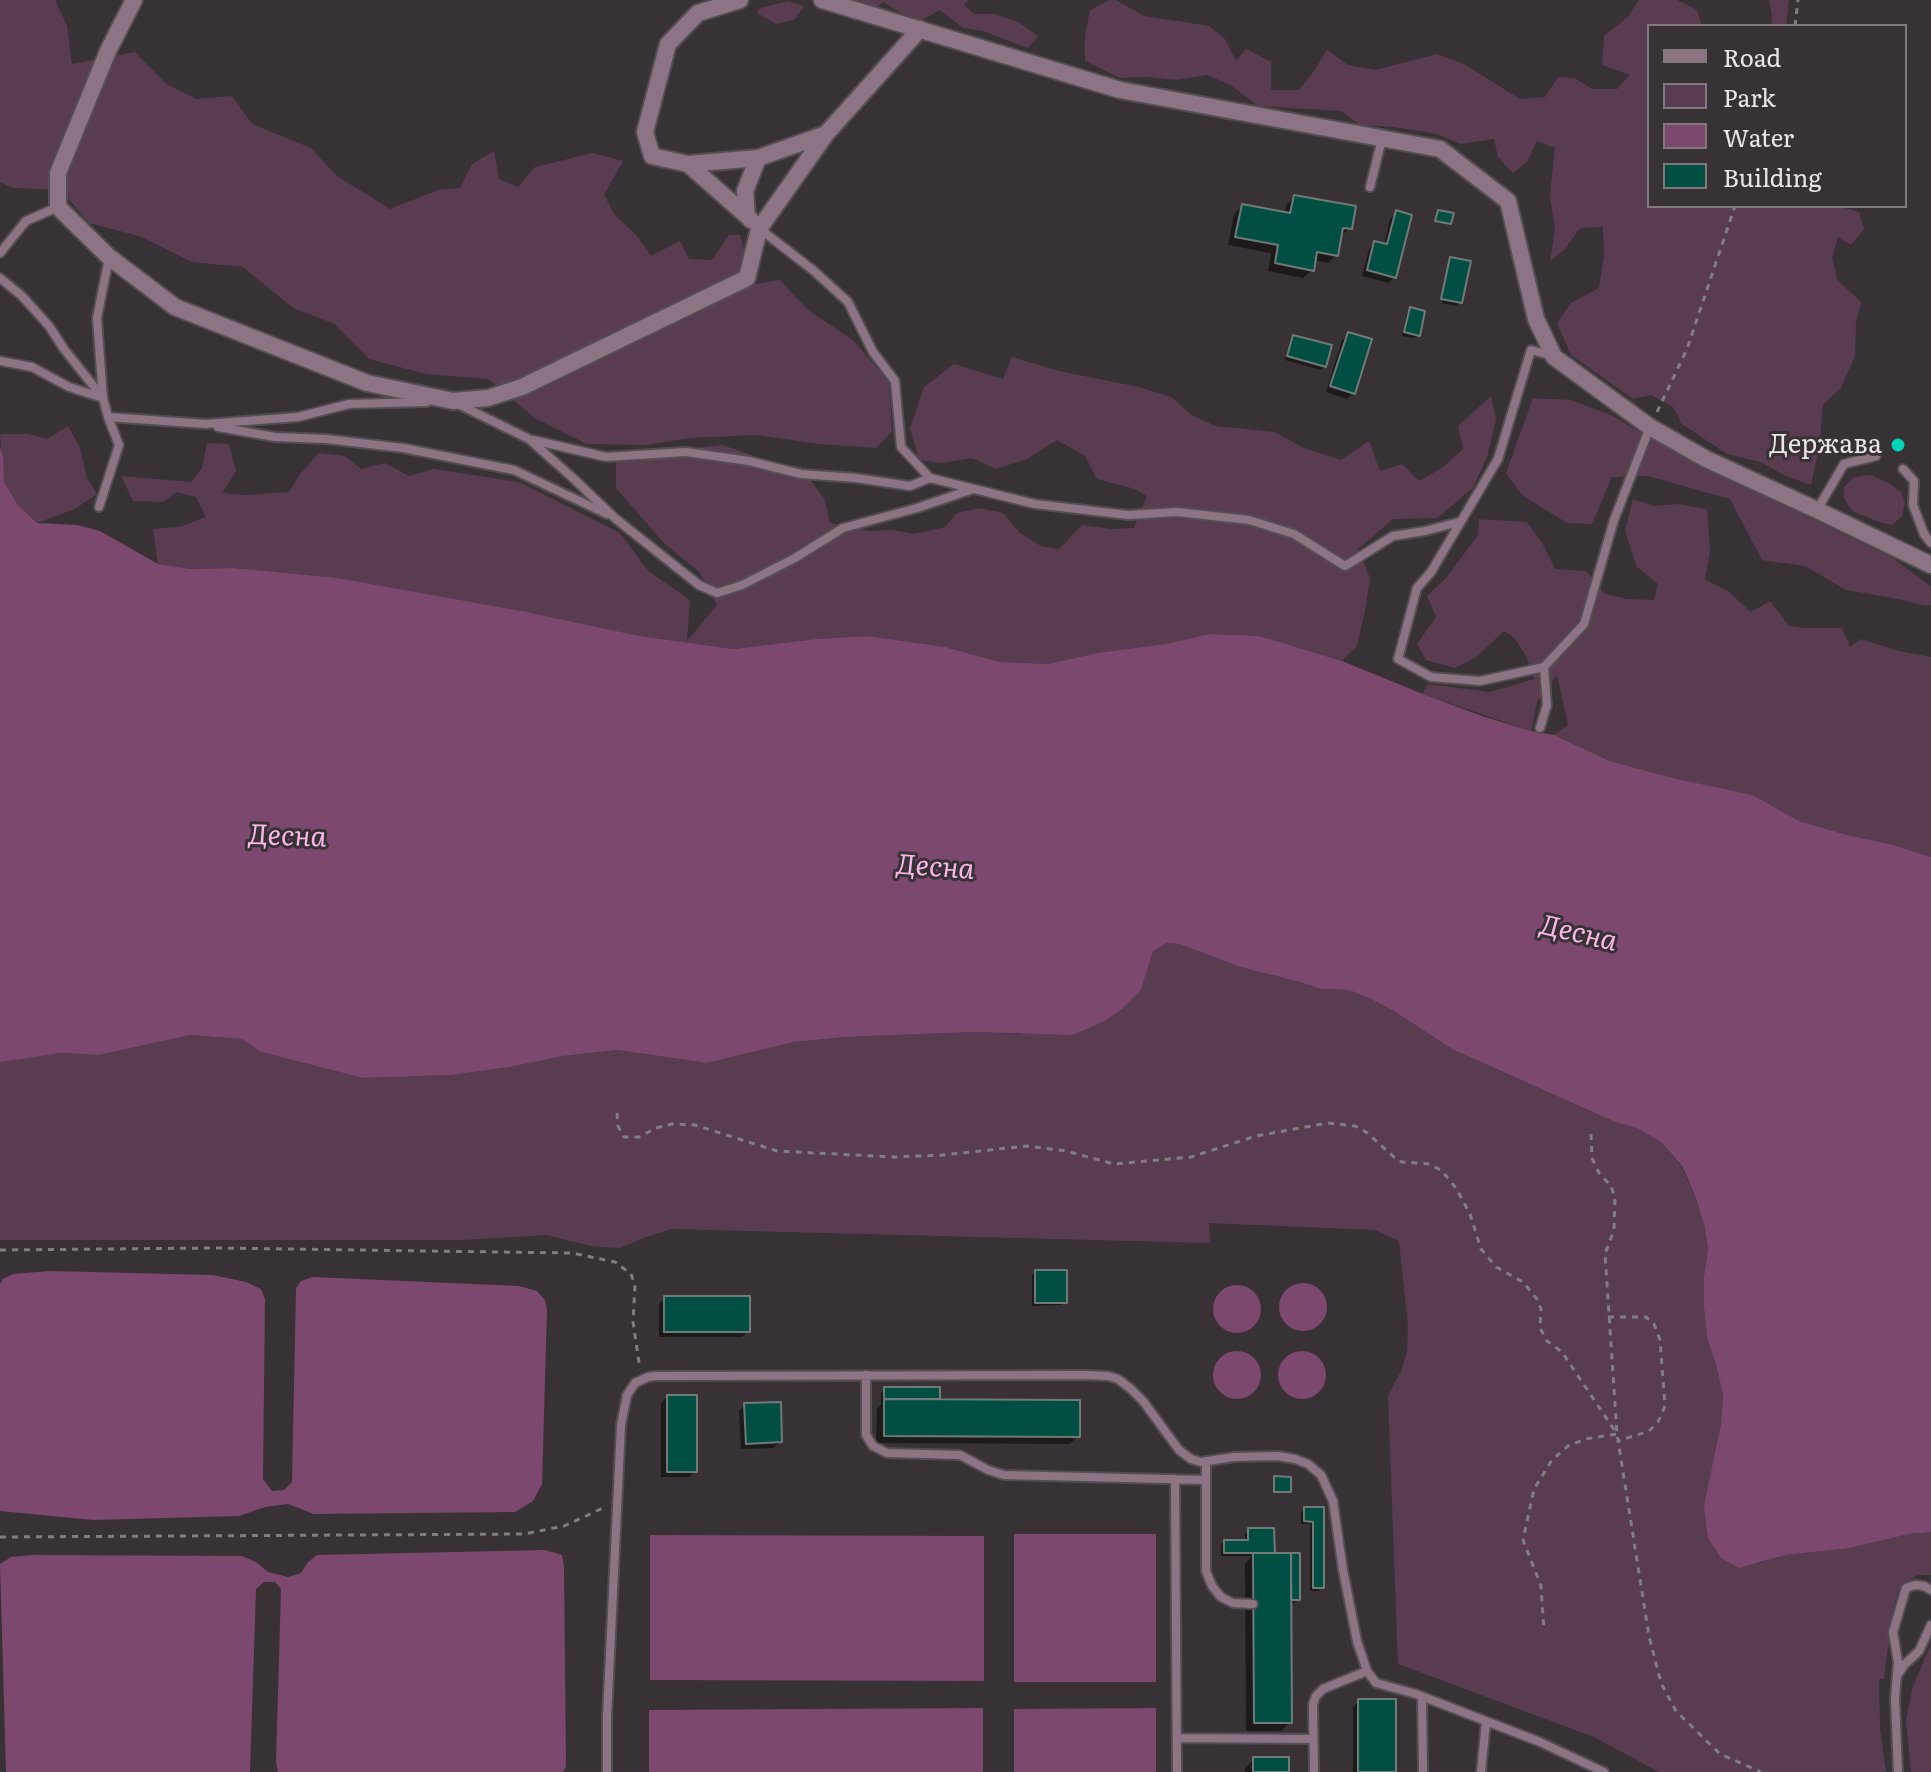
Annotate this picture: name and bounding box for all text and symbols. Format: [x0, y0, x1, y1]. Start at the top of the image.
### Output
legend [1647, 24, 1907, 208]
text: Road [1723, 39, 1781, 74]
text: Park [1723, 79, 1776, 114]
text: Water [1723, 119, 1794, 154]
text: Building [1723, 159, 1822, 194]
place label: Держава [1769, 429, 1882, 461]
marker: Держава [1889, 436, 1907, 454]
water label: Десна [247, 819, 327, 855]
water label: Десна [895, 848, 975, 888]
water label: Десна [1536, 909, 1620, 959]

